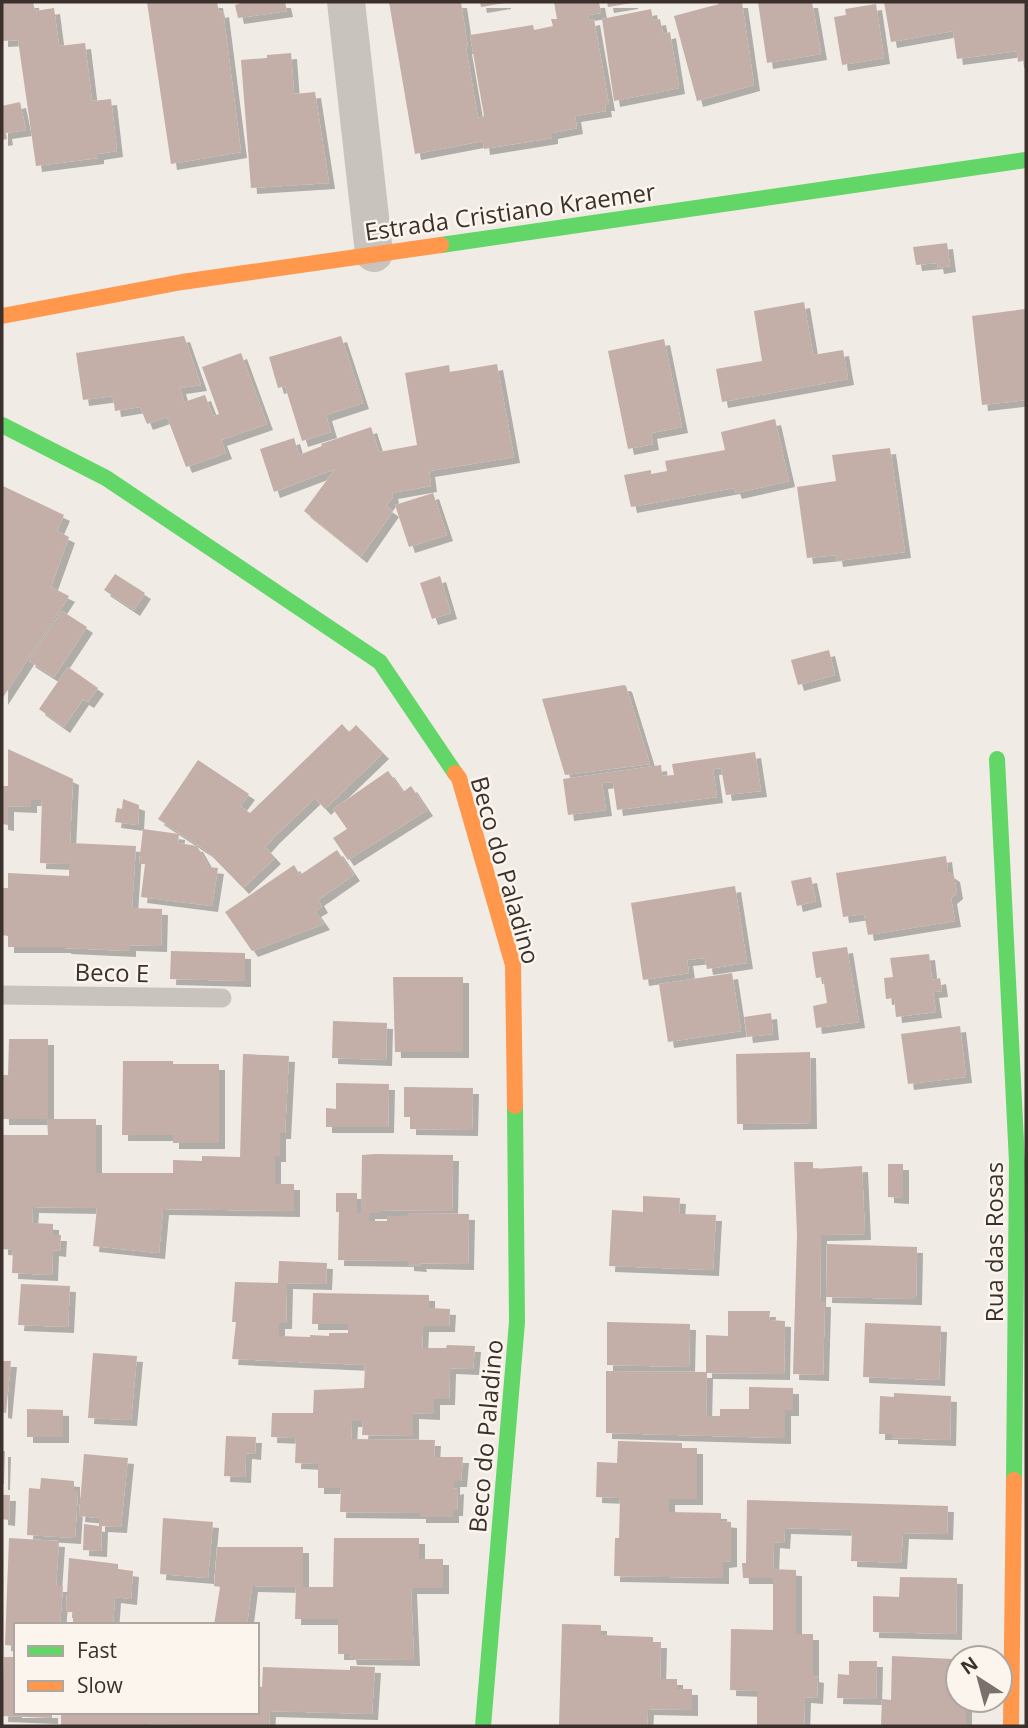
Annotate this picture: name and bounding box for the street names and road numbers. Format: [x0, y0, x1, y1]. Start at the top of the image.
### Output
street label: Estrada Cristiano Kraemer [362, 174, 658, 248]
street label: Beco do Paladino [463, 772, 549, 968]
street label: Beco E [74, 955, 150, 989]
street label: Rua das Rosas [977, 1162, 1010, 1322]
street label: Beco do Paladino [460, 1338, 510, 1534]

